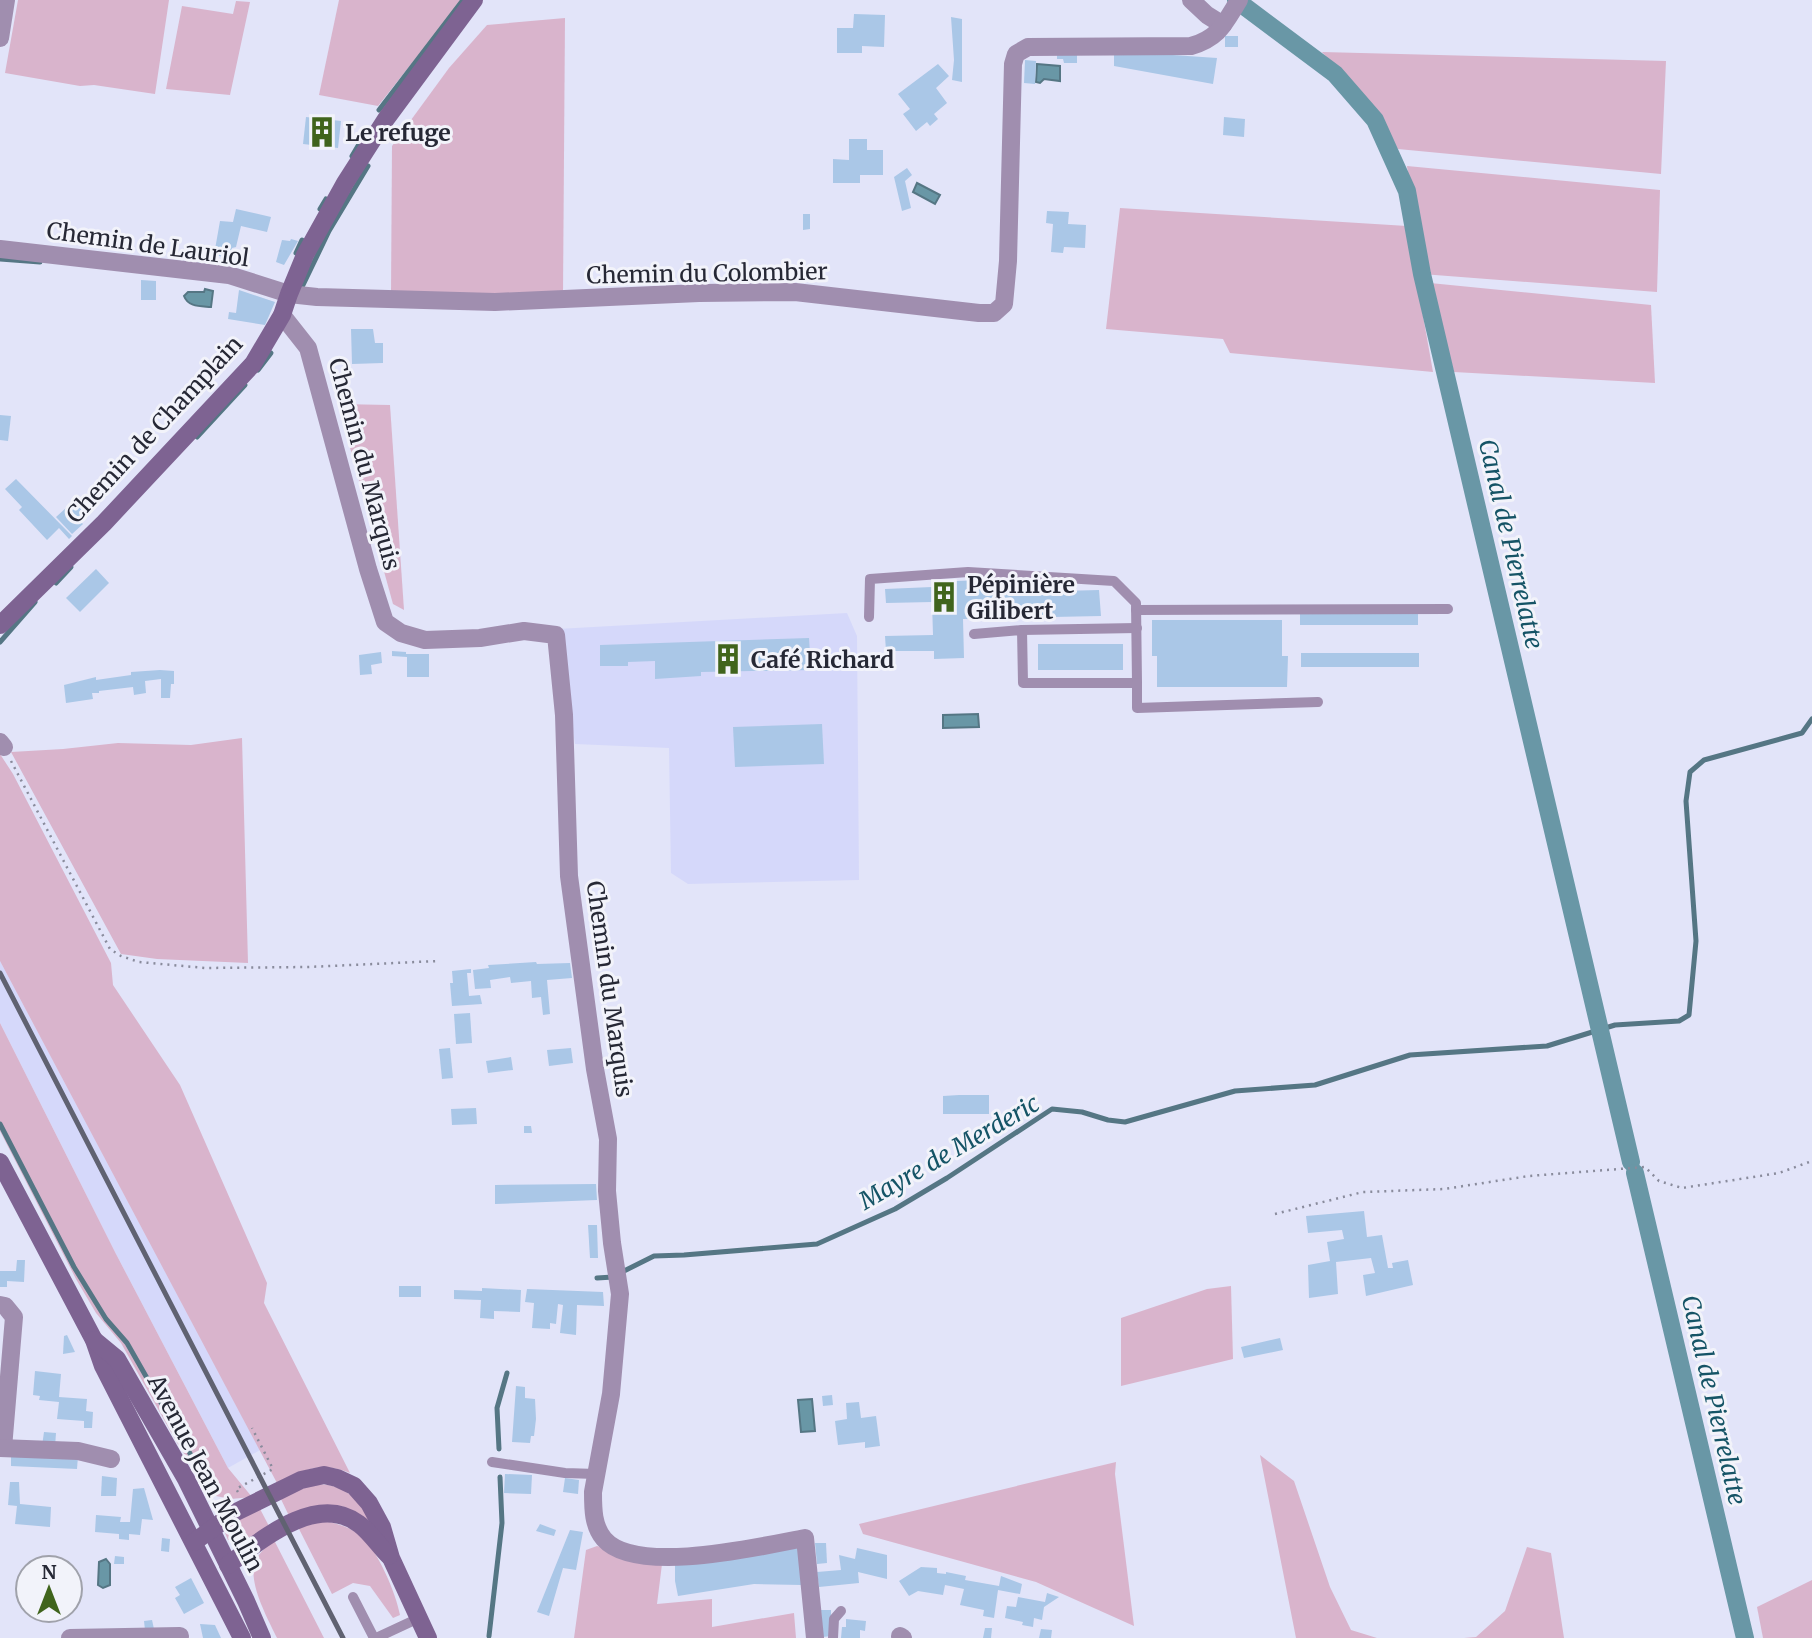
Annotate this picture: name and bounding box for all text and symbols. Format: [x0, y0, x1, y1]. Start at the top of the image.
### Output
building icon: Le refuge [305, 115, 339, 149]
place label: Le refuge [345, 118, 451, 147]
street label: Chemin de Lauriol [45, 215, 251, 273]
street label: Chemin du Colombier [586, 256, 828, 290]
street label: Chemin de Champlain [60, 329, 248, 529]
street label: Chemin du Marquis [323, 355, 407, 573]
water label: Canal de Pierrelatte [1472, 436, 1550, 652]
place label: Pépinière Gilibert [967, 570, 1075, 625]
building icon: Pépinière Gilibert [927, 580, 961, 614]
building icon: Café Richard [711, 642, 745, 676]
place label: Café Richard [751, 645, 894, 674]
street label: Chemin du Marquis [580, 879, 640, 1099]
water label: Mayre de Merderic [852, 1088, 1045, 1217]
water label: Canal de Pierrelatte [1675, 1292, 1753, 1508]
street label: Avenue Jean Moulin [141, 1369, 270, 1577]
north arrow [14, 1554, 84, 1624]
text: N [41, 1560, 57, 1584]

